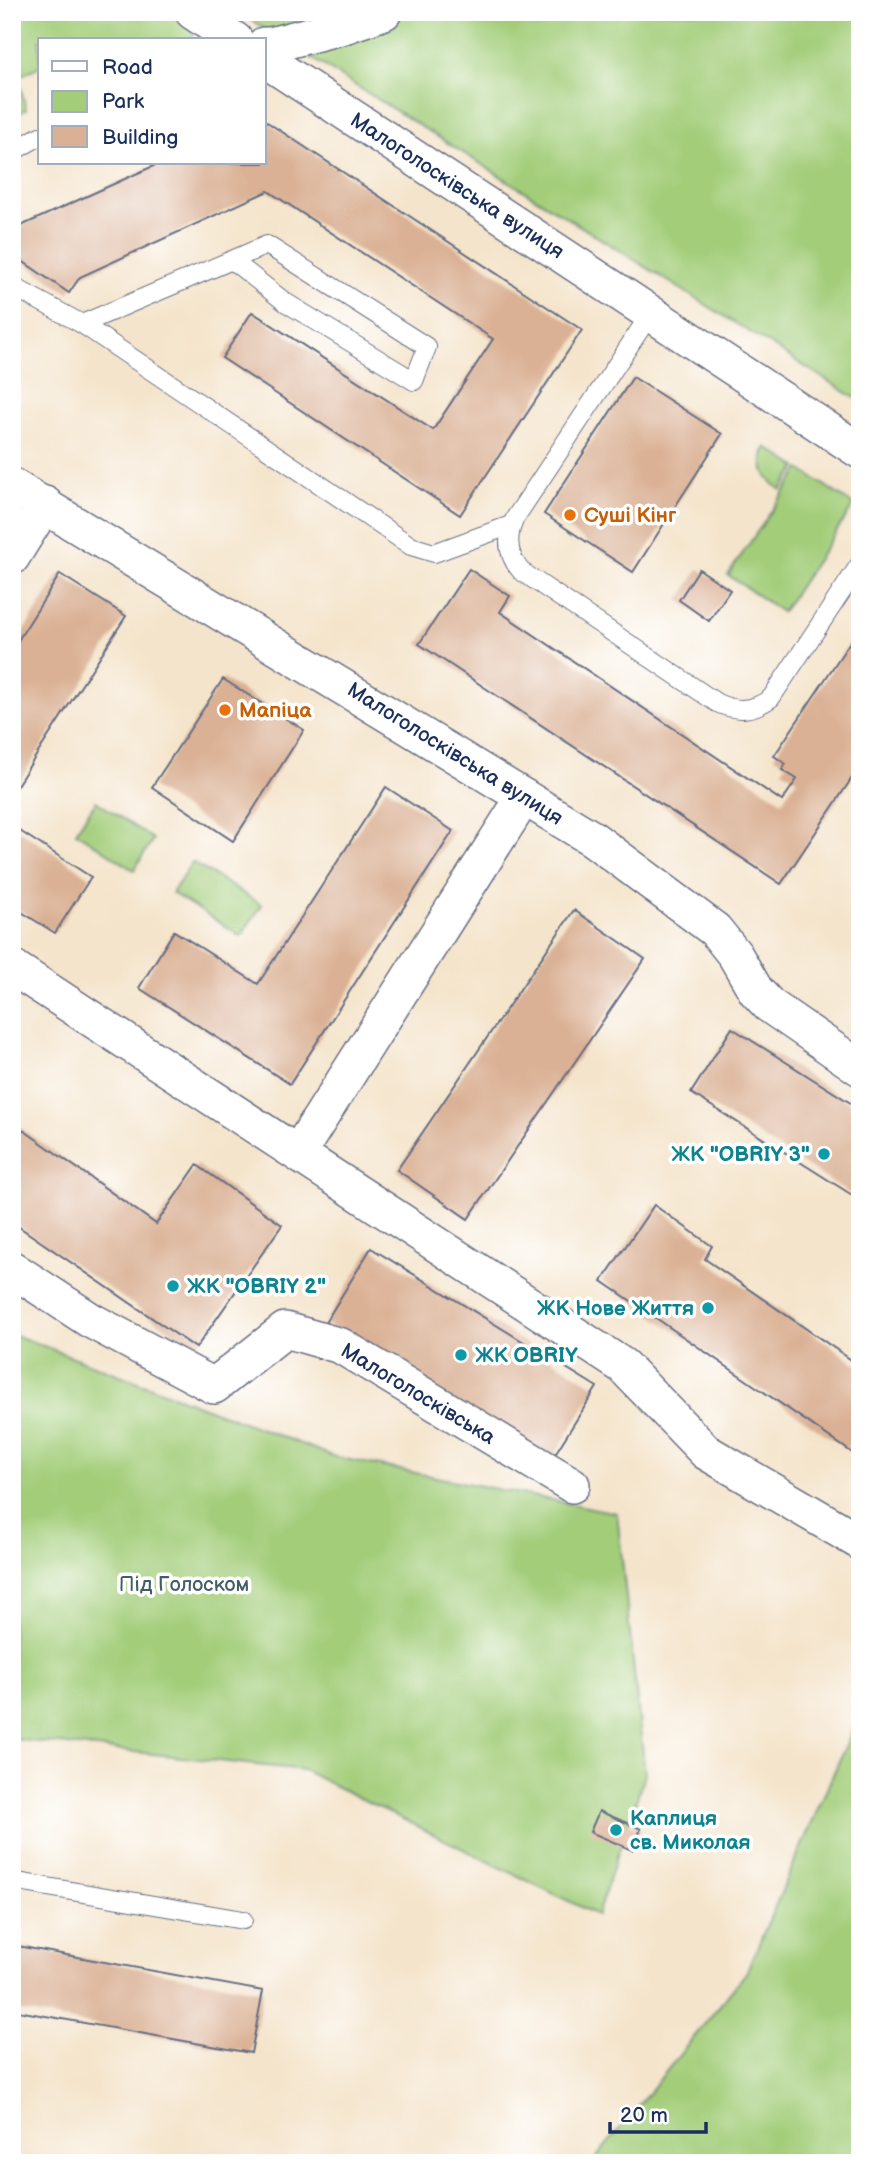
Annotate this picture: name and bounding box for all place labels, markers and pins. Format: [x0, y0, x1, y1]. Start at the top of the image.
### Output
place label: Суші Кінг [584, 503, 677, 528]
marker: Суші Кінг [562, 507, 578, 523]
place label: Мапіца [239, 698, 312, 723]
marker: Мапіца [217, 702, 233, 718]
place label: ЖК "OBRIY 3" [671, 1142, 810, 1167]
marker: ЖК "OBRIY 3" [816, 1146, 832, 1162]
place label: ЖК "OBRIY 2" [187, 1274, 326, 1299]
marker: ЖК "OBRIY 2" [165, 1278, 181, 1294]
place label: ЖК Нове Життя [537, 1296, 694, 1321]
marker: ЖК Нове Життя [700, 1300, 716, 1316]
place label: ЖК OBRIY [475, 1343, 578, 1368]
marker: ЖК OBRIY [453, 1347, 469, 1363]
place label: Каплиця св. Миколая [630, 1806, 751, 1855]
marker: Каплиця св. Миколая [608, 1822, 624, 1838]

